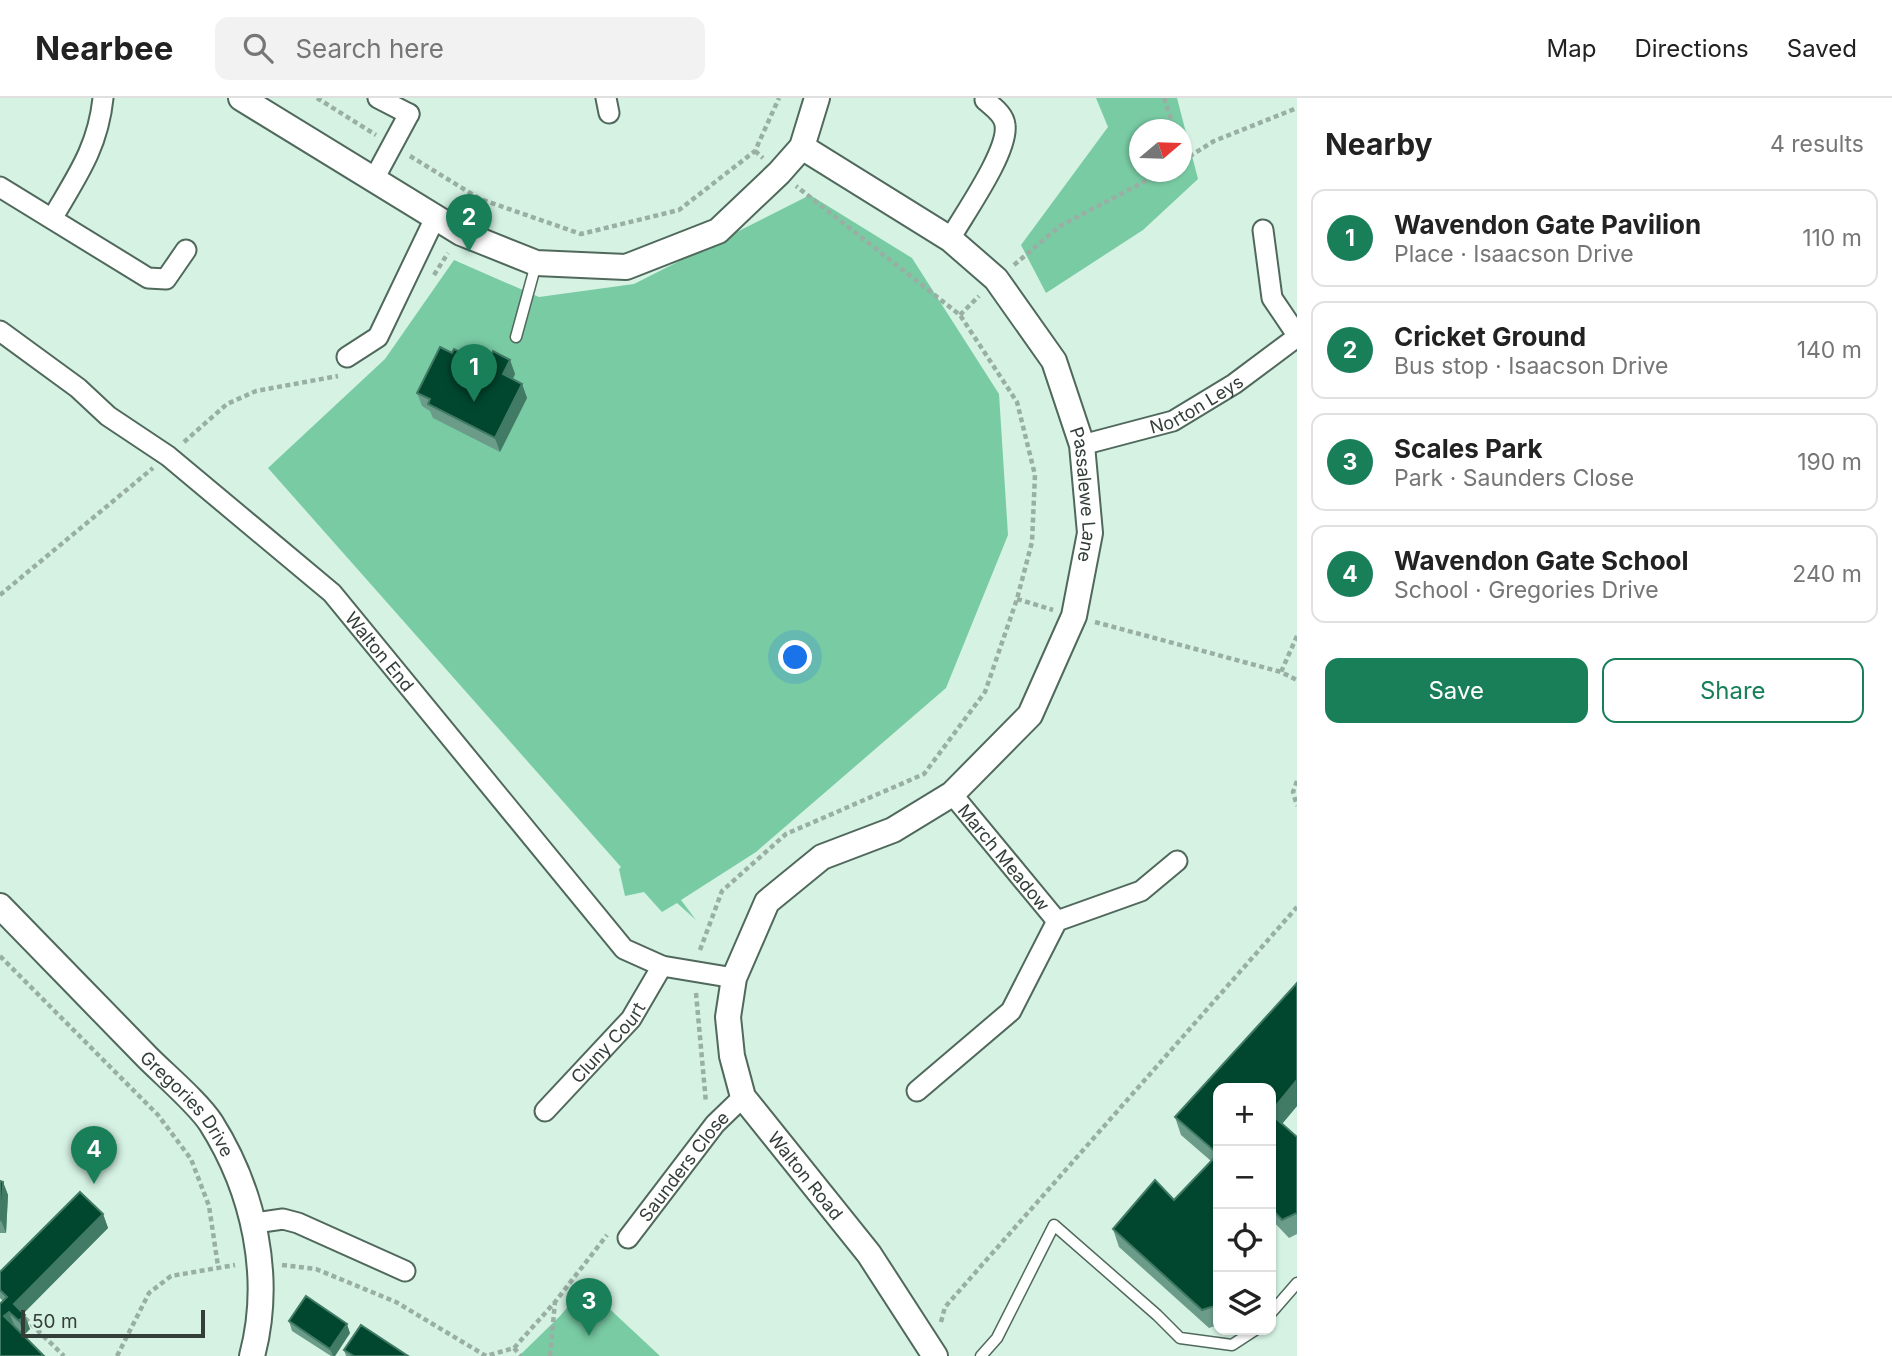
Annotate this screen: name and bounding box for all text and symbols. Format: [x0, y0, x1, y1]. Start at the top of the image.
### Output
search box [215, 17, 705, 80]
text: Nearbee [35, 28, 173, 68]
icon: search [239, 29, 277, 67]
text: Search here [295, 33, 444, 64]
text: Map [1547, 34, 1596, 63]
text: Directions [1634, 34, 1749, 63]
text: Saved [1787, 34, 1857, 63]
north arrow [1129, 119, 1192, 182]
text: Nearby [1325, 126, 1433, 162]
text: 4 results [1770, 130, 1864, 158]
pin: 2 [446, 194, 492, 252]
text: Wavendon Gate Pavilion [1394, 209, 1701, 240]
text: 1 [1345, 224, 1355, 252]
text: 110 m [1802, 224, 1862, 252]
text: Place · Isaacson Drive [1394, 240, 1634, 268]
text: Cricket Ground [1394, 321, 1586, 352]
text: 2 [1343, 336, 1357, 364]
text: 140 m [1797, 336, 1862, 364]
pin: 1 [451, 344, 497, 402]
text: Bus stop · Isaacson Drive [1394, 352, 1668, 380]
street label: Norton Leys [1147, 371, 1247, 437]
street label: Passalewe Lane [1066, 424, 1101, 564]
text: Scales Park [1394, 433, 1543, 464]
text: 3 [1343, 448, 1357, 476]
text: 190 m [1797, 448, 1862, 476]
text: Park · Saunders Close [1394, 464, 1634, 492]
text: Wavendon Gate School [1394, 545, 1689, 576]
text: 4 [1342, 560, 1358, 588]
text: 240 m [1792, 560, 1862, 588]
text: School · Gregories Drive [1394, 576, 1659, 604]
street label: Walton End [341, 608, 419, 695]
your location [778, 640, 812, 674]
button: Save [1325, 658, 1588, 723]
button: Share [1602, 658, 1864, 723]
street label: March Meadow [954, 800, 1055, 915]
street label: Cluny Court [566, 998, 649, 1087]
street label: Gregories Drive [136, 1046, 238, 1160]
map controls [1213, 1083, 1276, 1335]
button: + [1213, 1083, 1276, 1146]
street label: Saunders Close [634, 1106, 733, 1225]
pin: 4 [71, 1126, 117, 1184]
street label: Walton Road [764, 1127, 848, 1224]
button: − [1213, 1146, 1276, 1209]
button: locate [1213, 1209, 1276, 1272]
button: layers [1213, 1272, 1276, 1335]
pin: 3 [566, 1278, 612, 1336]
scale bar [21, 1307, 205, 1339]
text: 50 m [32, 1310, 78, 1333]

